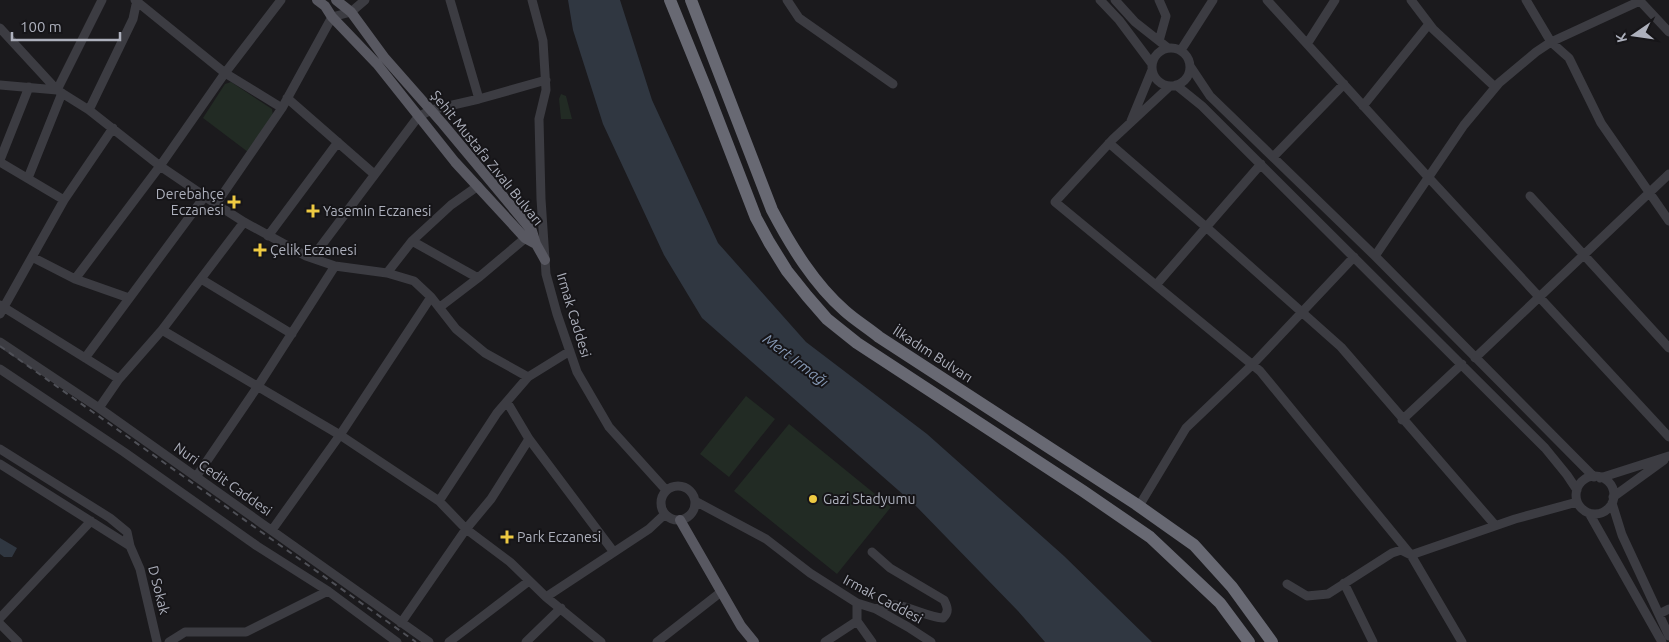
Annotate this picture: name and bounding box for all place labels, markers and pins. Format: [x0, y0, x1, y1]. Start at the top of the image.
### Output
place label: Derebahçe Eczanesi [156, 186, 224, 218]
marker: Derebahçe Eczanesi [228, 196, 240, 208]
place label: Yasemin Eczanesi [323, 203, 431, 219]
marker: Yasemin Eczanesi [307, 205, 319, 217]
place label: Çelik Eczanesi [270, 242, 357, 258]
marker: Çelik Eczanesi [254, 244, 266, 256]
place label: Gazi Stadyumu [823, 491, 916, 507]
marker: Gazi Stadyumu [807, 493, 819, 505]
place label: Park Eczanesi [517, 529, 601, 545]
marker: Park Eczanesi [501, 531, 513, 543]

